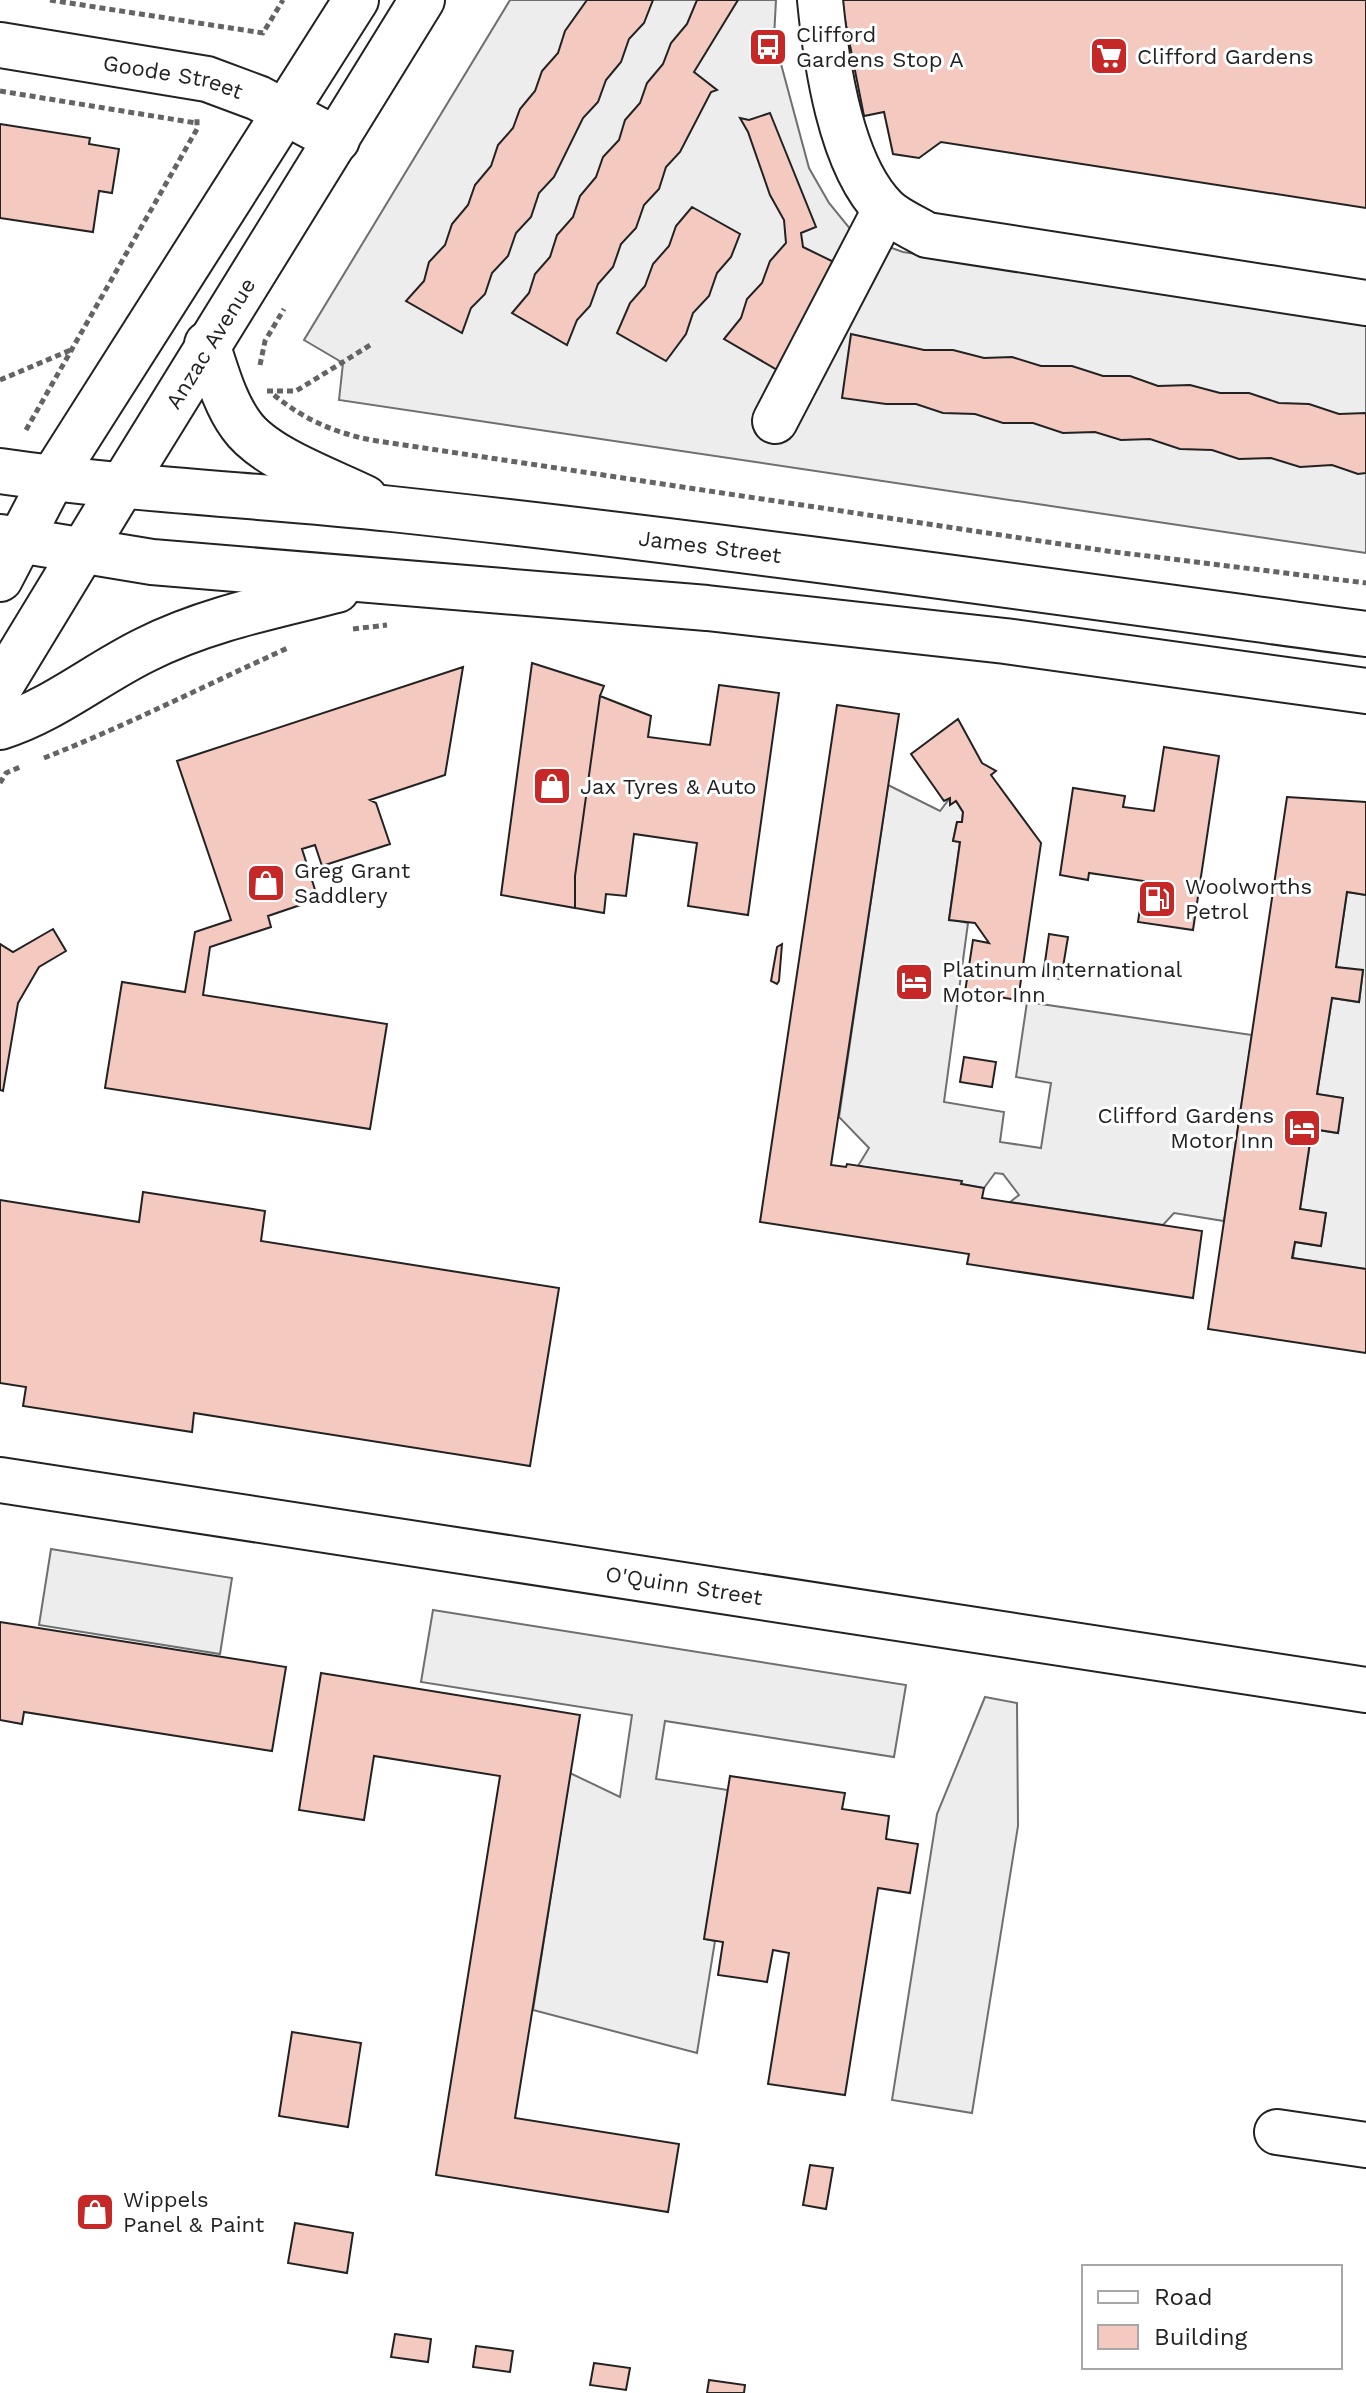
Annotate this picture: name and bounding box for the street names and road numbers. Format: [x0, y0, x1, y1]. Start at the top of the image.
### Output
street label: Goode Street [101, 50, 247, 104]
street label: Anzac Avenue [160, 273, 260, 413]
street label: James Street [637, 525, 783, 568]
street label: O'Quinn Street [604, 1561, 764, 1610]

